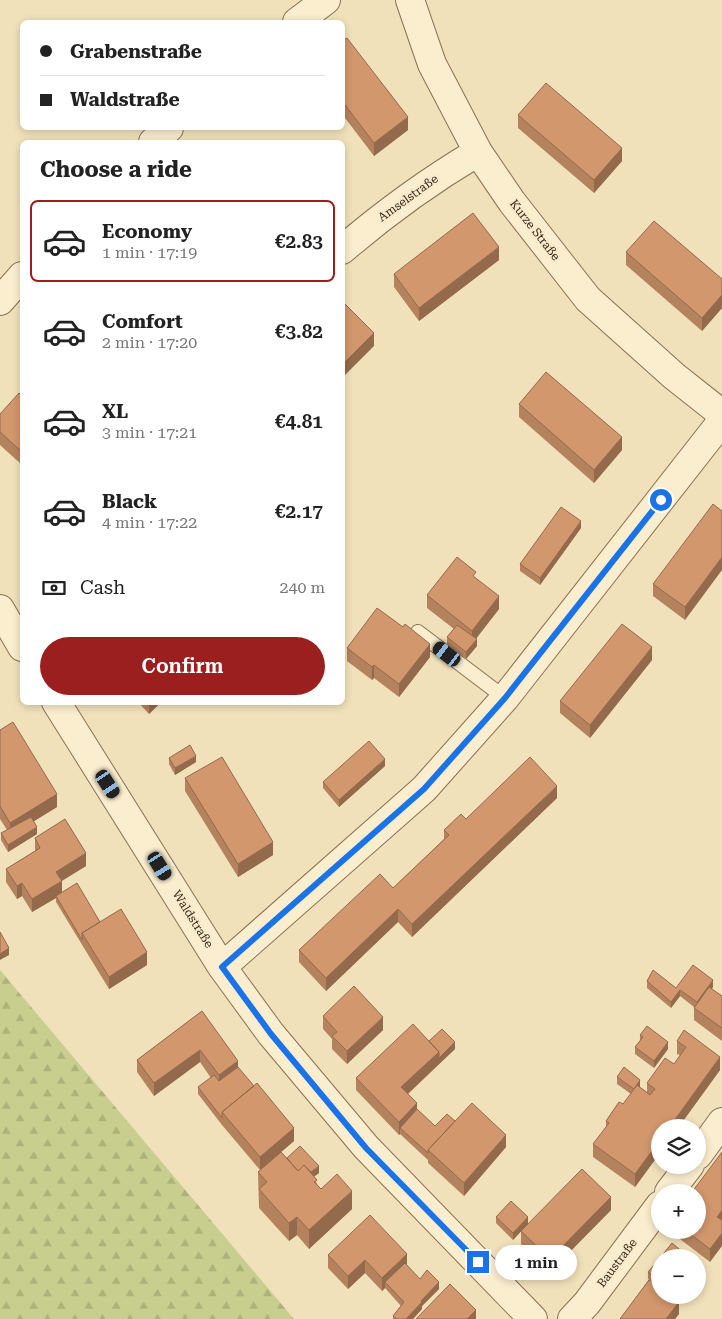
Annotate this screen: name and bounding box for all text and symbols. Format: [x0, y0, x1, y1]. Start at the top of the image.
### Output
text: Grabenstraße [70, 40, 202, 63]
text: Waldstraße [70, 88, 180, 111]
text: Choose a ride [40, 157, 192, 182]
street label: Amselstraße [375, 171, 441, 224]
street label: Kurze Straße [507, 197, 563, 264]
icon: car [42, 219, 87, 264]
text: Economy [102, 220, 192, 243]
text: €2.83 [275, 230, 323, 253]
text: 1 min · 17:19 [102, 243, 197, 262]
icon: car [42, 309, 87, 354]
text: Comfort [102, 310, 183, 333]
text: €3.82 [275, 320, 323, 343]
text: 2 min · 17:20 [102, 333, 197, 352]
icon: car [42, 399, 87, 444]
text: XL [102, 400, 128, 423]
text: €4.81 [275, 410, 323, 433]
text: 3 min · 17:21 [102, 423, 197, 442]
icon: car [42, 489, 87, 534]
route start [650, 489, 672, 511]
text: Black [102, 490, 157, 513]
text: €2.17 [275, 500, 323, 523]
text: 4 min · 17:22 [102, 513, 197, 532]
icon: cash [40, 574, 68, 602]
text: Cash [80, 576, 125, 599]
text: 240 m [279, 578, 325, 597]
button: Confirm [40, 637, 325, 695]
car [430, 639, 463, 669]
car [93, 767, 122, 801]
car [145, 849, 174, 883]
street label: Waldstraße [170, 888, 216, 951]
map controls [651, 1119, 706, 1304]
button: layers [651, 1119, 706, 1174]
button: + [651, 1184, 706, 1239]
street label: Baustraße [594, 1236, 640, 1290]
callout: 1 min [496, 1244, 578, 1280]
button: − [651, 1249, 706, 1304]
route end [467, 1251, 489, 1273]
text: 1 min [514, 1253, 558, 1272]

